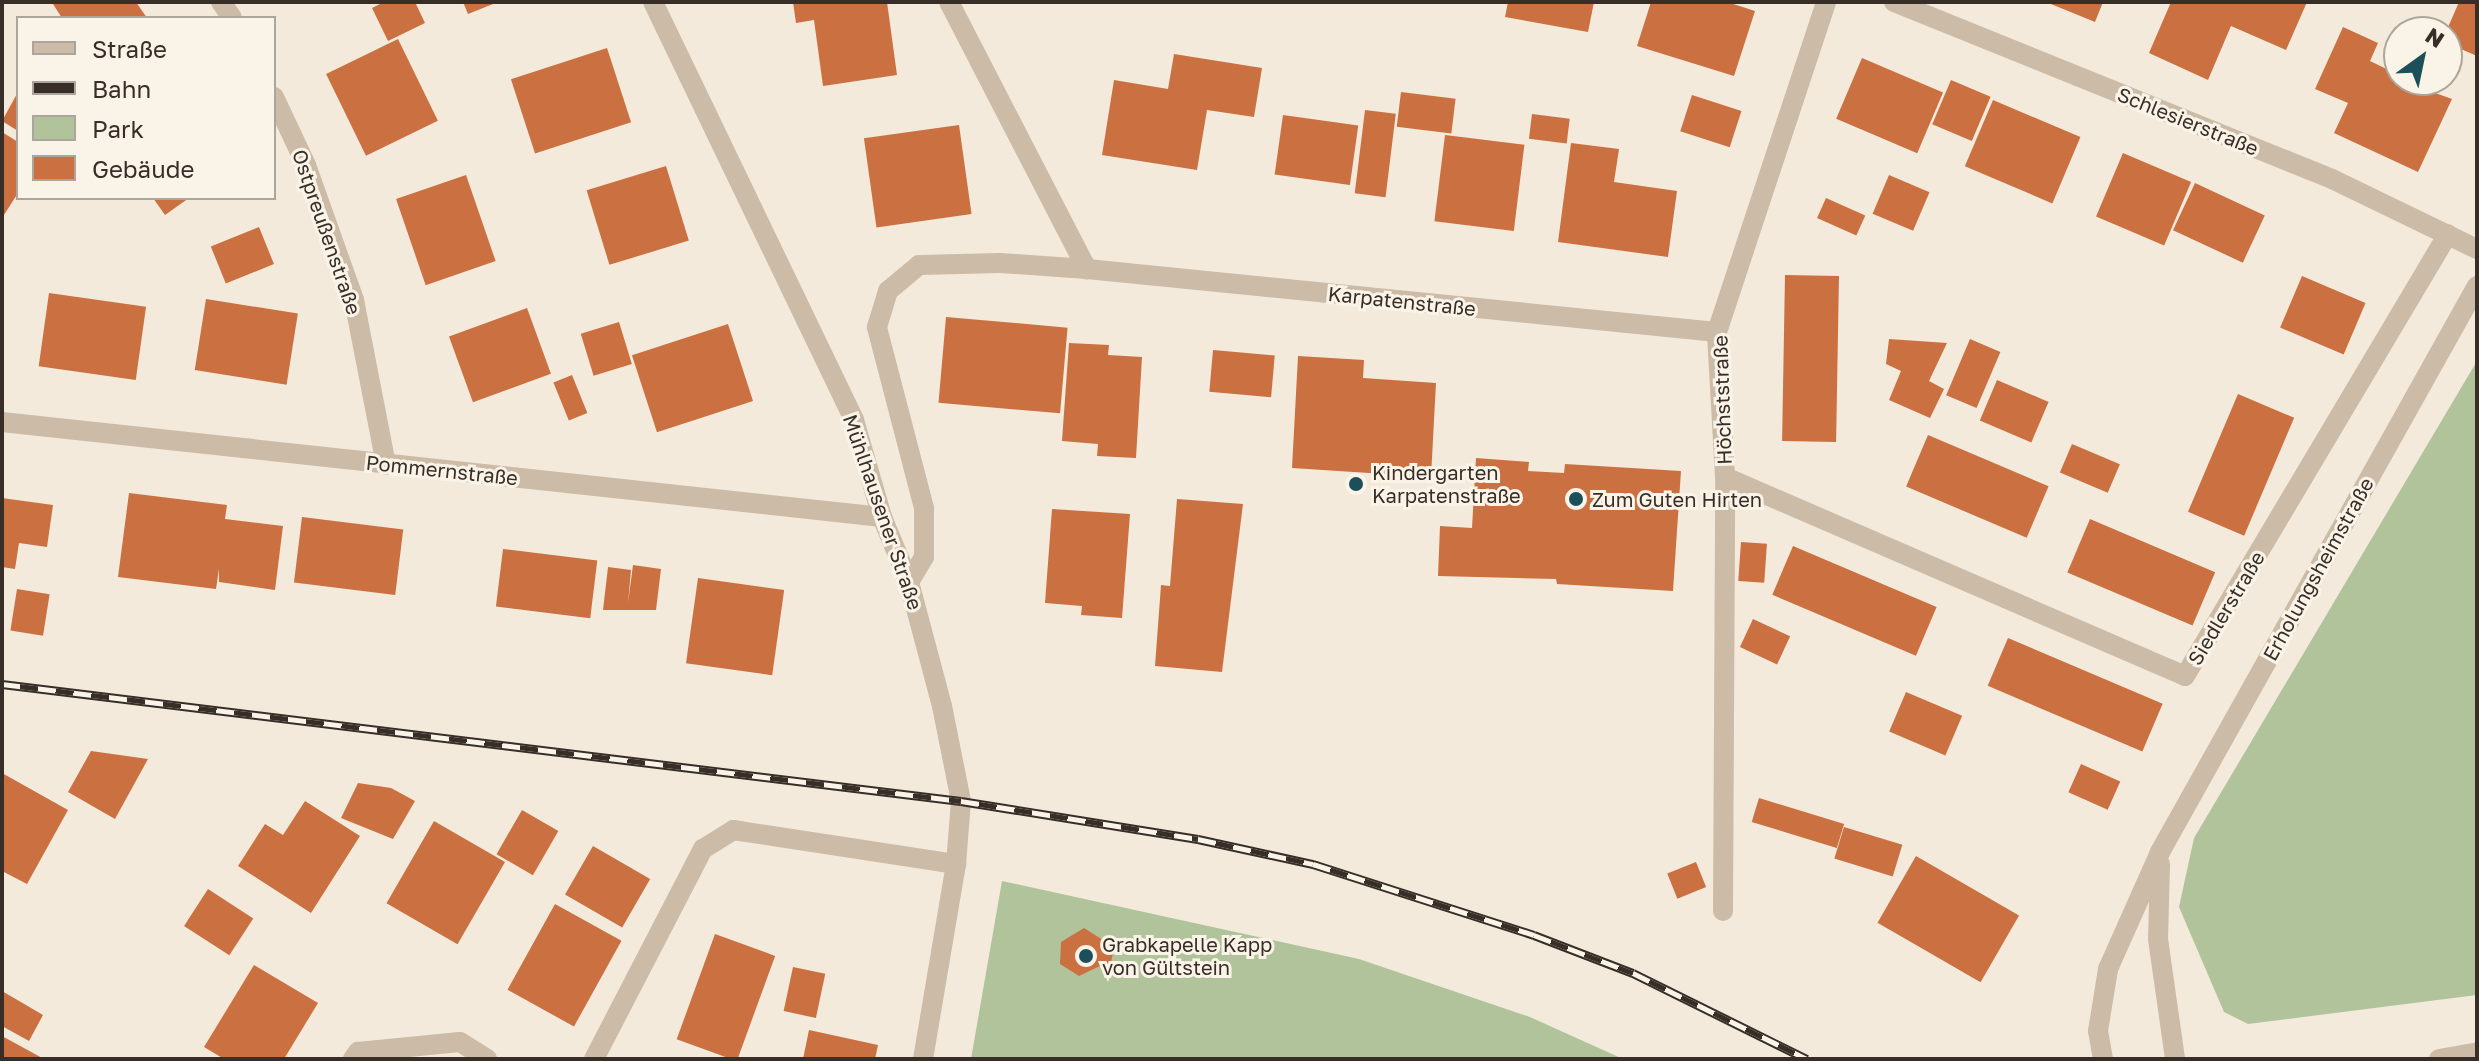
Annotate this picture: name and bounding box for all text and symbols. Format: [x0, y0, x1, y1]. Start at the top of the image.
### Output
legend [16, 16, 276, 200]
north arrow [2383, 16, 2463, 96]
text: N [2421, 21, 2450, 53]
text: Straße [92, 34, 167, 63]
text: Bahn [92, 74, 151, 103]
street label: Schlesierstraße [2114, 82, 2262, 160]
text: Park [92, 114, 144, 143]
street label: Ostpreußenstraße [287, 146, 367, 318]
text: Gebäude [92, 154, 194, 183]
street label: Karpatenstraße [1327, 281, 1477, 321]
street label: Höchststraße [1708, 335, 1736, 465]
street label: Mühlhausener Straße [838, 411, 928, 613]
street label: Pommernstraße [365, 450, 519, 490]
place label: Kindergarten Karpatenstraße [1372, 460, 1521, 507]
street label: Erholungsheimstraße [2258, 473, 2378, 665]
marker: Kindergarten Karpatenstraße [1347, 475, 1365, 493]
place label: Zum Guten Hirten [1592, 487, 1762, 511]
marker: Zum Guten Hirten [1567, 490, 1585, 508]
street label: Siedlerstraße [2183, 547, 2269, 669]
place label: Grabkapelle Kapp von Gültstein [1102, 932, 1272, 979]
marker: Grabkapelle Kapp von Gültstein [1077, 947, 1095, 965]

